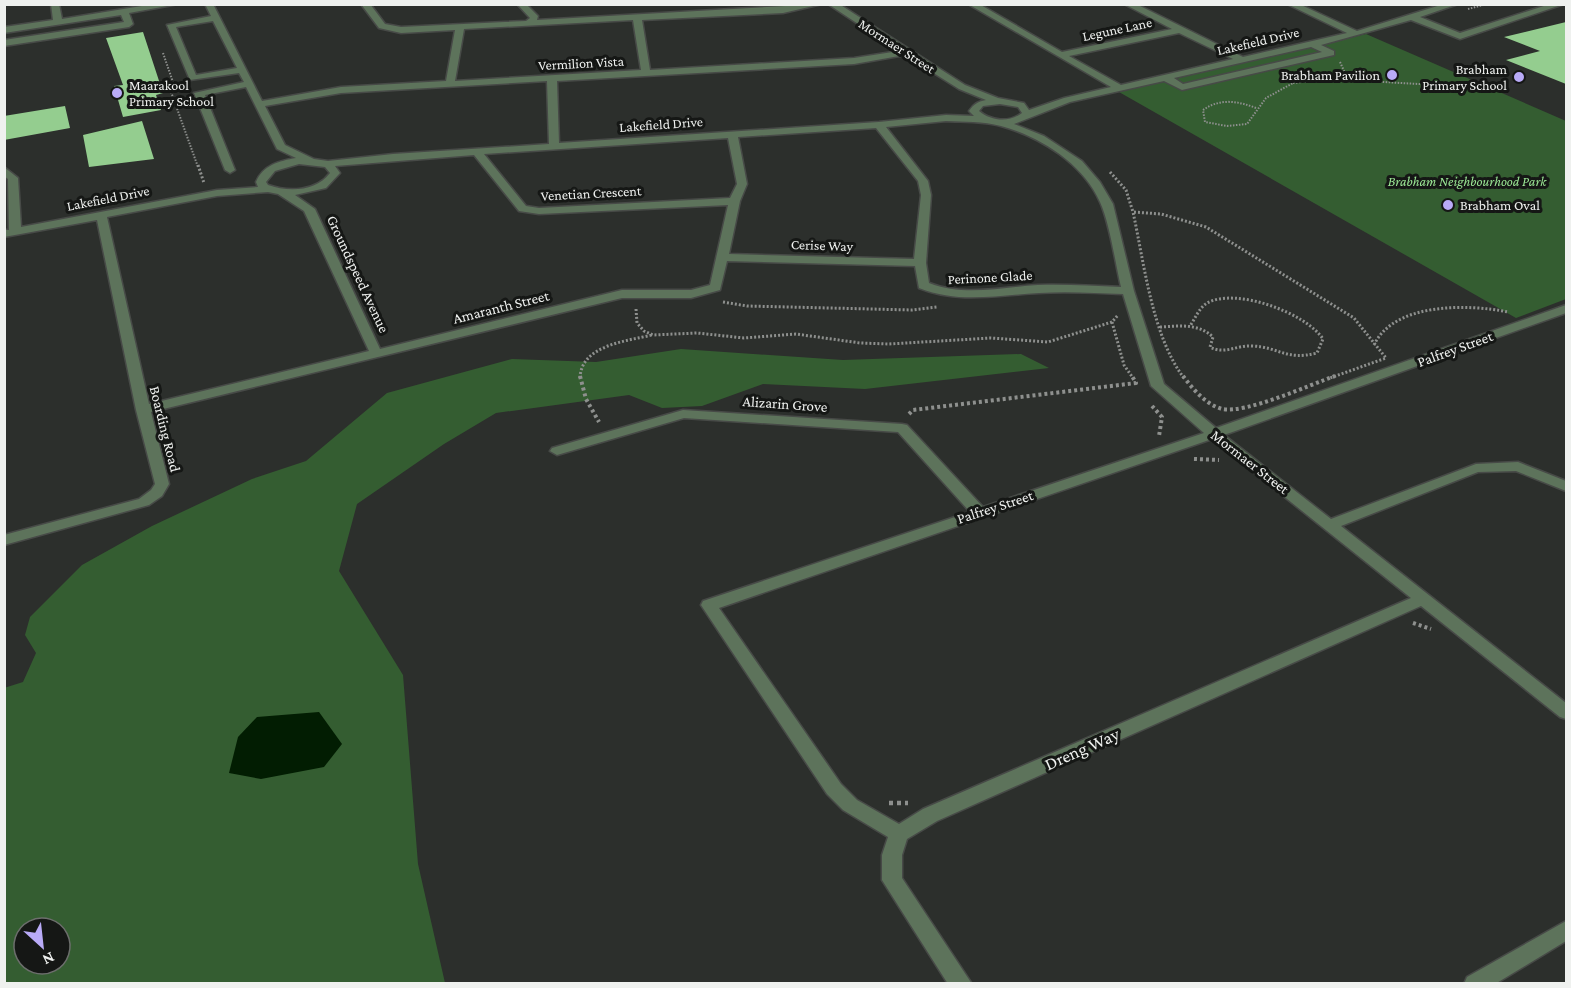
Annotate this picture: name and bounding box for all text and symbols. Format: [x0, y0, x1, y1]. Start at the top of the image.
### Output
street label: Legune Lane [1081, 14, 1153, 44]
street label: Mormaer Street [856, 15, 938, 77]
street label: Lakefield Drive [1215, 24, 1301, 58]
street label: Vermilion Vista [538, 53, 625, 73]
place label: Brabham Primary School [1422, 61, 1507, 93]
place label: Brabham Pavilion [1281, 67, 1380, 83]
marker: Brabham Pavilion [1385, 68, 1399, 82]
marker: Brabham Primary School [1512, 70, 1526, 84]
place label: Maarakool Primary School [129, 77, 214, 109]
marker: Maarakool Primary School [110, 86, 124, 100]
street label: Lakefield Drive [619, 113, 703, 135]
park label: Brabham Neighbourhood Park [1388, 173, 1547, 189]
street label: Lakefield Drive [65, 182, 151, 214]
street label: Venetian Crescent [540, 182, 642, 204]
place label: Brabham Oval [1460, 197, 1540, 213]
marker: Brabham Oval [1441, 198, 1455, 212]
street label: Groundspeed Avenue [323, 213, 392, 336]
street label: Cerise Way [791, 236, 854, 254]
street label: Perinone Glade [947, 267, 1033, 287]
street label: Amaranth Street [451, 287, 552, 327]
street label: Palfrey Street [1415, 328, 1496, 371]
street label: Boarding Road [146, 384, 183, 474]
street label: Alizarin Grove [742, 393, 828, 415]
street label: Mormaer Street [1208, 427, 1293, 498]
street label: Palfrey Street [955, 487, 1036, 528]
street label: Dreng Way [1041, 723, 1123, 774]
north arrow [12, 916, 72, 976]
text: N [40, 949, 57, 969]

